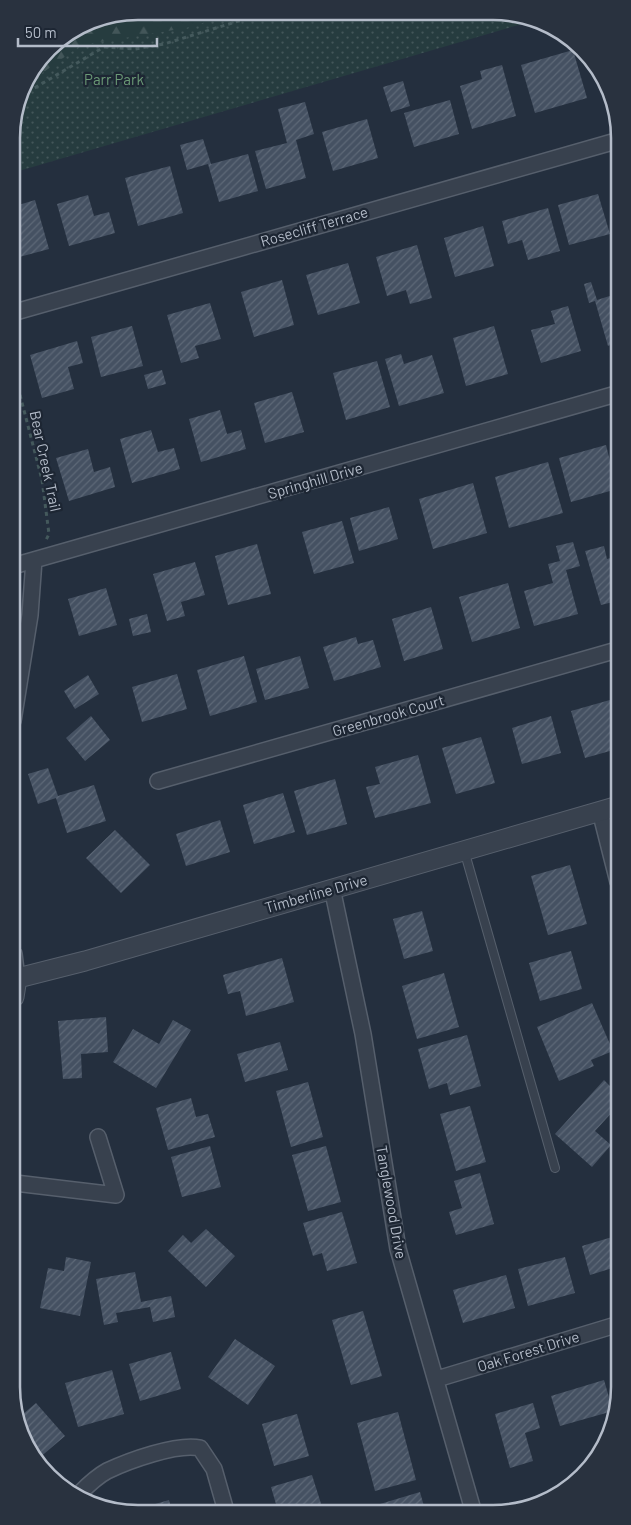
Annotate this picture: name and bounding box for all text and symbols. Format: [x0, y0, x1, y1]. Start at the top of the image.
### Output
scale bar [18, 15, 156, 47]
text: 50 m [25, 23, 57, 41]
park label: Parr Park [84, 70, 144, 88]
street label: Rosecliff Terrace [258, 202, 370, 250]
street label: Bear Creek Trail [27, 409, 65, 513]
street label: Springhill Drive [266, 458, 364, 502]
street label: Greenbrook Court [330, 690, 446, 740]
street label: Timberline Drive [263, 870, 369, 916]
street label: Tanglewood Drive [373, 1144, 411, 1260]
street label: Oak Forest Drive [475, 1327, 581, 1375]

